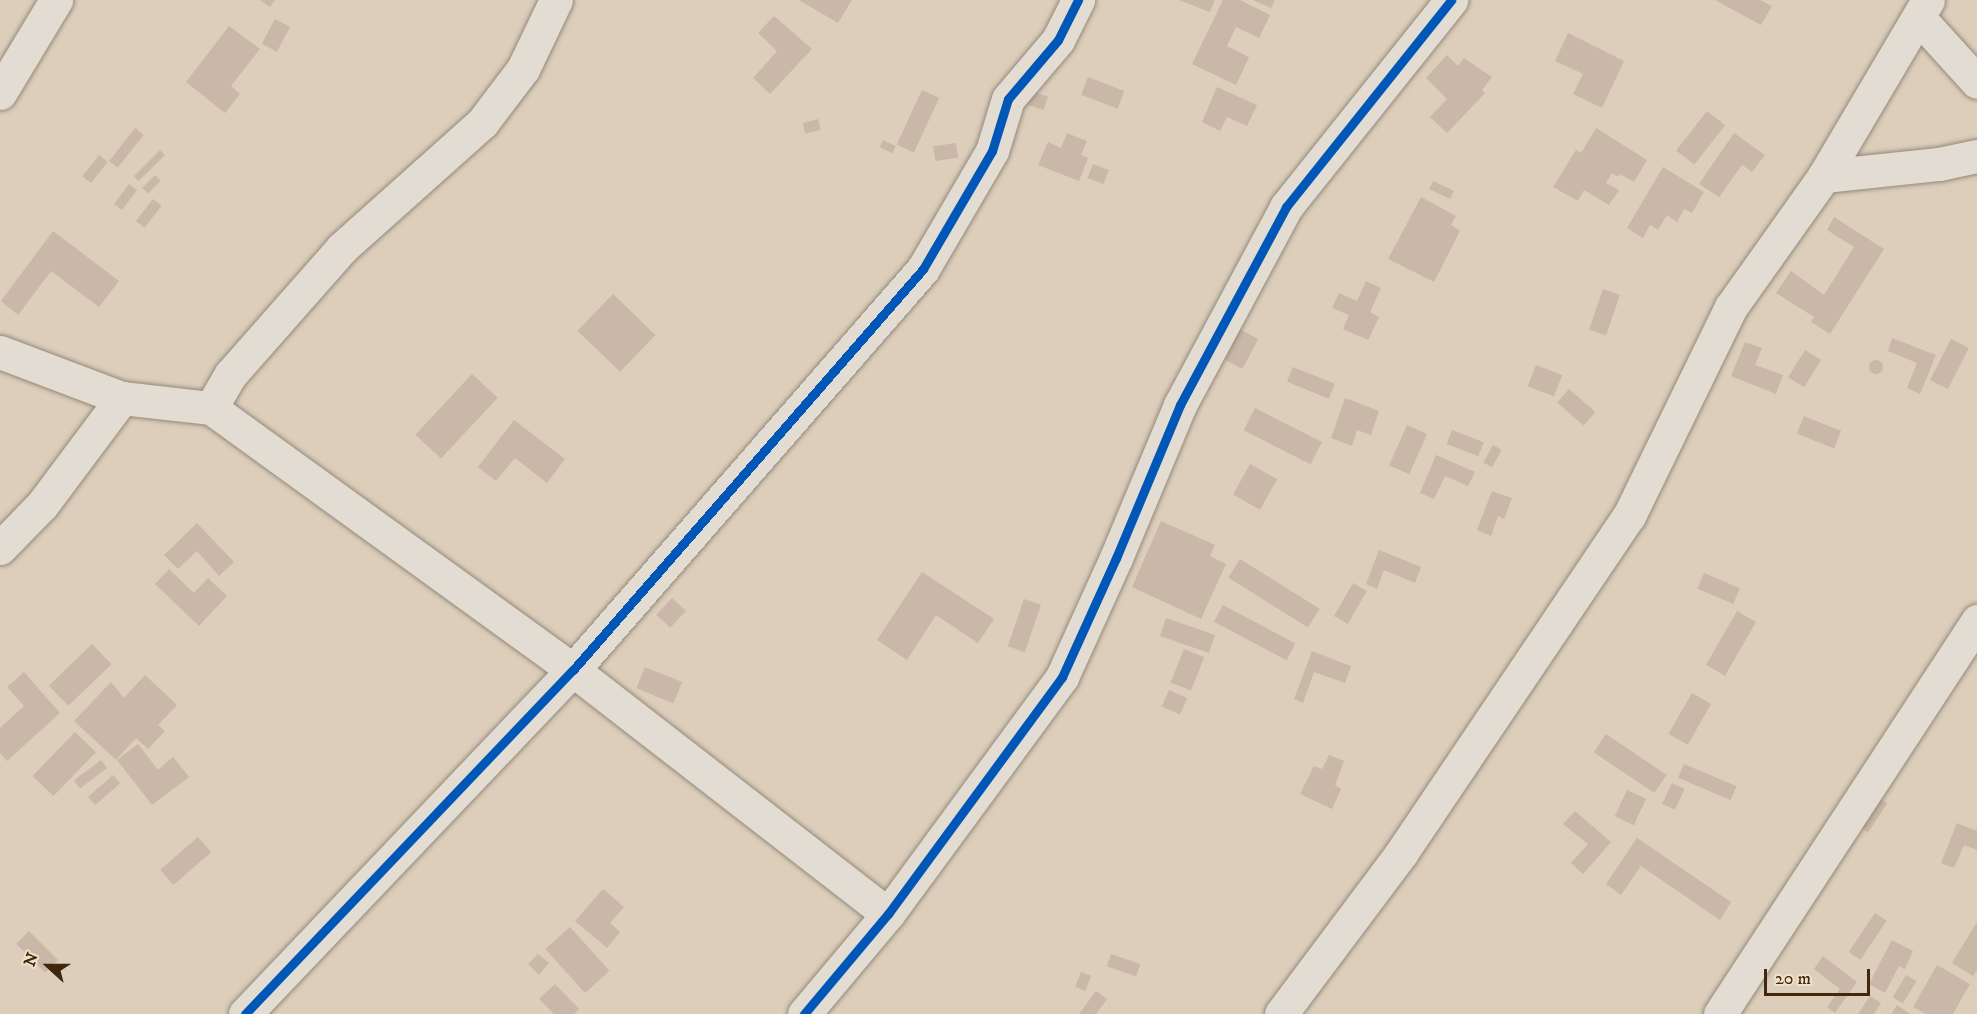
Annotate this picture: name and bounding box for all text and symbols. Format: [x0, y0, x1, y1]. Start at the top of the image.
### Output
north arrow [18, 936, 78, 996]
text: N [20, 950, 43, 969]
scale bar [1767, 957, 1874, 995]
text: 20 m [1775, 968, 1811, 990]

